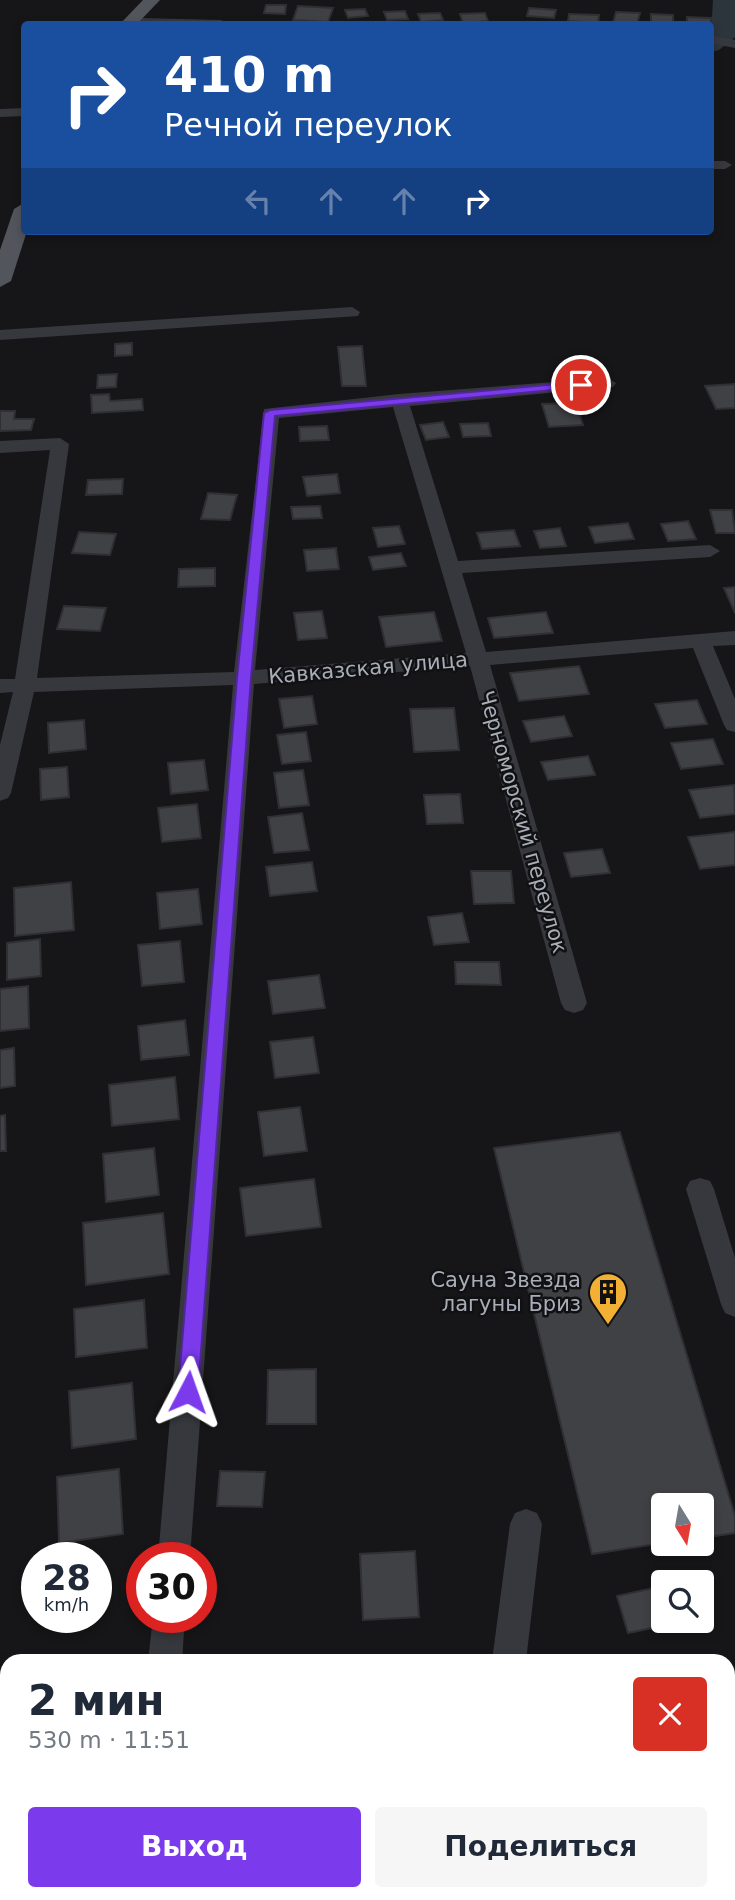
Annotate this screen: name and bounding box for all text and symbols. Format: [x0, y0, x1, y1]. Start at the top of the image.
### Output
text: 410 m [164, 47, 334, 104]
icon: right [49, 49, 140, 140]
text: Речной переулок [164, 106, 452, 144]
icon: left [239, 182, 277, 220]
icon: ahead [312, 182, 350, 220]
icon: ahead [385, 182, 423, 220]
icon: right [458, 182, 496, 220]
pin [551, 355, 611, 415]
icon: arrive [562, 366, 600, 404]
street label: Кавказская улица [267, 647, 469, 689]
street label: Черноморский переулок [474, 688, 572, 956]
place label: Сауна Звезда лагуны Бриз [430, 1268, 581, 1316]
building icon: Сауна Звезда лагуны Бриз [587, 1271, 629, 1326]
position arrow [151, 1355, 225, 1429]
north arrow [651, 1493, 714, 1556]
map controls [651, 1493, 714, 1633]
speed limit sign: 30 [126, 1542, 217, 1633]
text: 28 [42, 1558, 91, 1598]
button: search [651, 1570, 714, 1633]
text: km/h [44, 1594, 89, 1615]
text: 2 мин [28, 1676, 165, 1725]
button: close [633, 1677, 707, 1751]
text: 530 m · 11:51 [28, 1727, 190, 1753]
button: Выход [28, 1807, 361, 1887]
button: Поделиться [375, 1807, 707, 1887]

